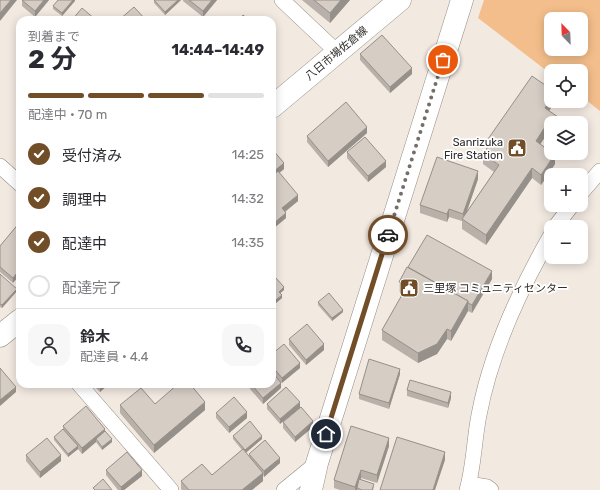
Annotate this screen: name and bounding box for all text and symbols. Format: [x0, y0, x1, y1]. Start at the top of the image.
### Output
north arrow [544, 12, 588, 56]
map controls [544, 12, 588, 264]
street label: 八日市場佐倉線 [303, 24, 370, 83]
text: 到着まで [28, 29, 80, 44]
text: 14:44–14:49 [171, 41, 264, 59]
pin [426, 43, 460, 77]
text: 2 分 [28, 44, 76, 75]
icon: bag [432, 49, 454, 71]
button: locate [544, 64, 588, 108]
text: 配達中 · 70 m [28, 107, 107, 122]
button: layers [544, 116, 588, 160]
place label: Sanrizuka Fire Station [444, 136, 503, 162]
public building icon: Sanrizuka Fire Station [506, 137, 528, 159]
icon: check [28, 143, 50, 165]
text: 受付済み [62, 147, 122, 165]
text: 14:25 [232, 147, 264, 162]
button: + [544, 168, 588, 212]
icon: check [28, 187, 50, 209]
text: 調理中 [62, 191, 107, 209]
text: 14:32 [232, 191, 264, 206]
courier [368, 215, 408, 255]
button: − [544, 220, 588, 264]
icon: car [377, 224, 399, 246]
icon: check [28, 231, 50, 253]
text: 配達中 [62, 235, 107, 253]
text: 14:35 [231, 235, 264, 250]
public building icon: 三里塚 コミュニティセンター [398, 277, 420, 299]
text: 配達完了 [62, 279, 122, 297]
place label: 三里塚 コミュニティセンター [423, 282, 568, 295]
button: person [28, 324, 70, 366]
button: phone [222, 324, 264, 366]
text: 鈴木 [80, 328, 110, 346]
text: 配達員 · 4.4 [80, 349, 149, 364]
pin [309, 417, 343, 451]
icon: home [315, 423, 337, 445]

